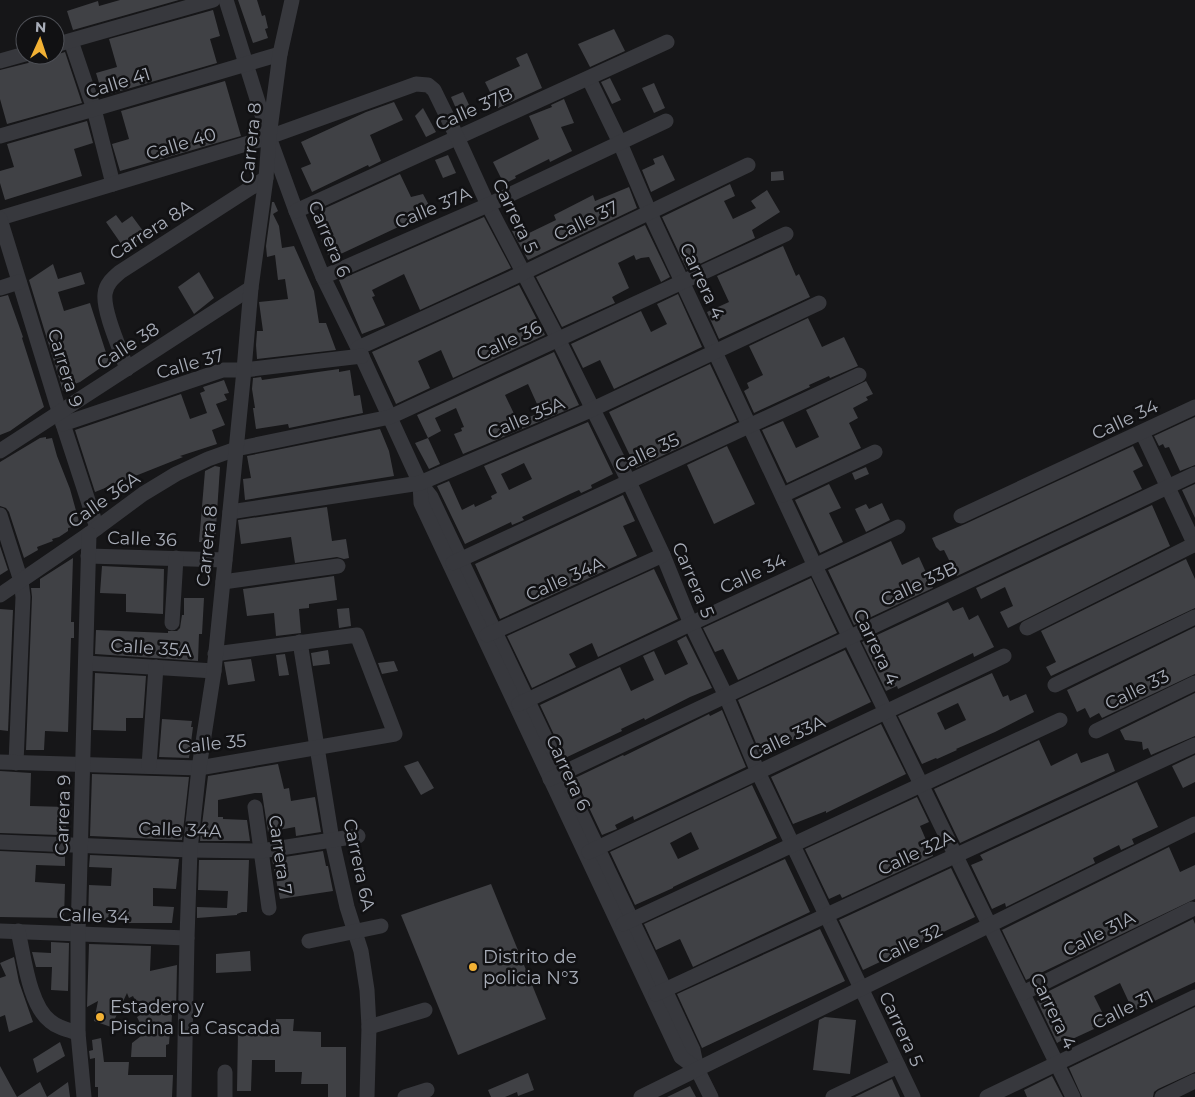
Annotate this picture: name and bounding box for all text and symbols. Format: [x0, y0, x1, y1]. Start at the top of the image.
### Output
north arrow [15, 15, 65, 65]
text: N [35, 18, 47, 36]
street label: Calle 41 [83, 63, 153, 103]
street label: Calle 37B [432, 82, 516, 136]
street label: Carrera 8 [236, 101, 266, 185]
street label: Calle 40 [143, 123, 219, 165]
street label: Carrera 5 [488, 175, 542, 257]
street label: Calle 37A [392, 182, 475, 234]
street label: Carrera 8A [105, 195, 197, 265]
street label: Calle 37 [550, 196, 622, 246]
street label: Carrera 6 [303, 197, 355, 281]
street label: Carrera 4 [675, 239, 729, 323]
street label: Calle 36 [473, 316, 545, 366]
street label: Calle 38 [93, 318, 163, 374]
street label: Carrera 9 [43, 326, 87, 410]
street label: Calle 37 [154, 344, 226, 384]
street label: Calle 35A [484, 392, 568, 444]
street label: Calle 34 [1088, 395, 1162, 445]
street label: Calle 35 [611, 429, 683, 477]
street label: Calle 36A [64, 467, 144, 533]
street label: Carrera 8 [192, 504, 222, 588]
street label: Calle 36 [107, 527, 177, 551]
street label: Carrera 5 [667, 539, 719, 621]
street label: Calle 34 [716, 549, 790, 599]
street label: Calle 34A [522, 552, 608, 606]
street label: Calle 33B [877, 557, 961, 611]
street label: Carrera 4 [848, 605, 904, 689]
street label: Calle 35A [110, 634, 193, 662]
street label: Calle 33 [1101, 665, 1173, 715]
street label: Calle 33A [745, 711, 829, 765]
street label: Calle 35 [177, 729, 247, 759]
street label: Carrera 6 [541, 732, 595, 814]
street label: Carrera 9 [51, 774, 75, 856]
street label: Carrera 7 [263, 814, 297, 896]
street label: Carrera 6A [338, 817, 380, 913]
street label: Calle 34A [138, 818, 222, 842]
street label: Calle 32A [874, 826, 958, 880]
street label: Calle 34 [58, 904, 130, 928]
street label: Calle 31A [1059, 906, 1139, 962]
street label: Calle 32 [874, 919, 946, 969]
place label: Distrito de policia N°3 [483, 946, 579, 989]
marker: Distrito de policia N°3 [467, 961, 479, 973]
street label: Carrera 4 [1025, 969, 1081, 1053]
street label: Calle 31 [1089, 986, 1157, 1034]
street label: Carrera 5 [874, 988, 928, 1070]
place label: Estadero y Piscina La Cascada [110, 996, 280, 1039]
marker: Estadero y Piscina La Cascada [94, 1011, 106, 1023]

